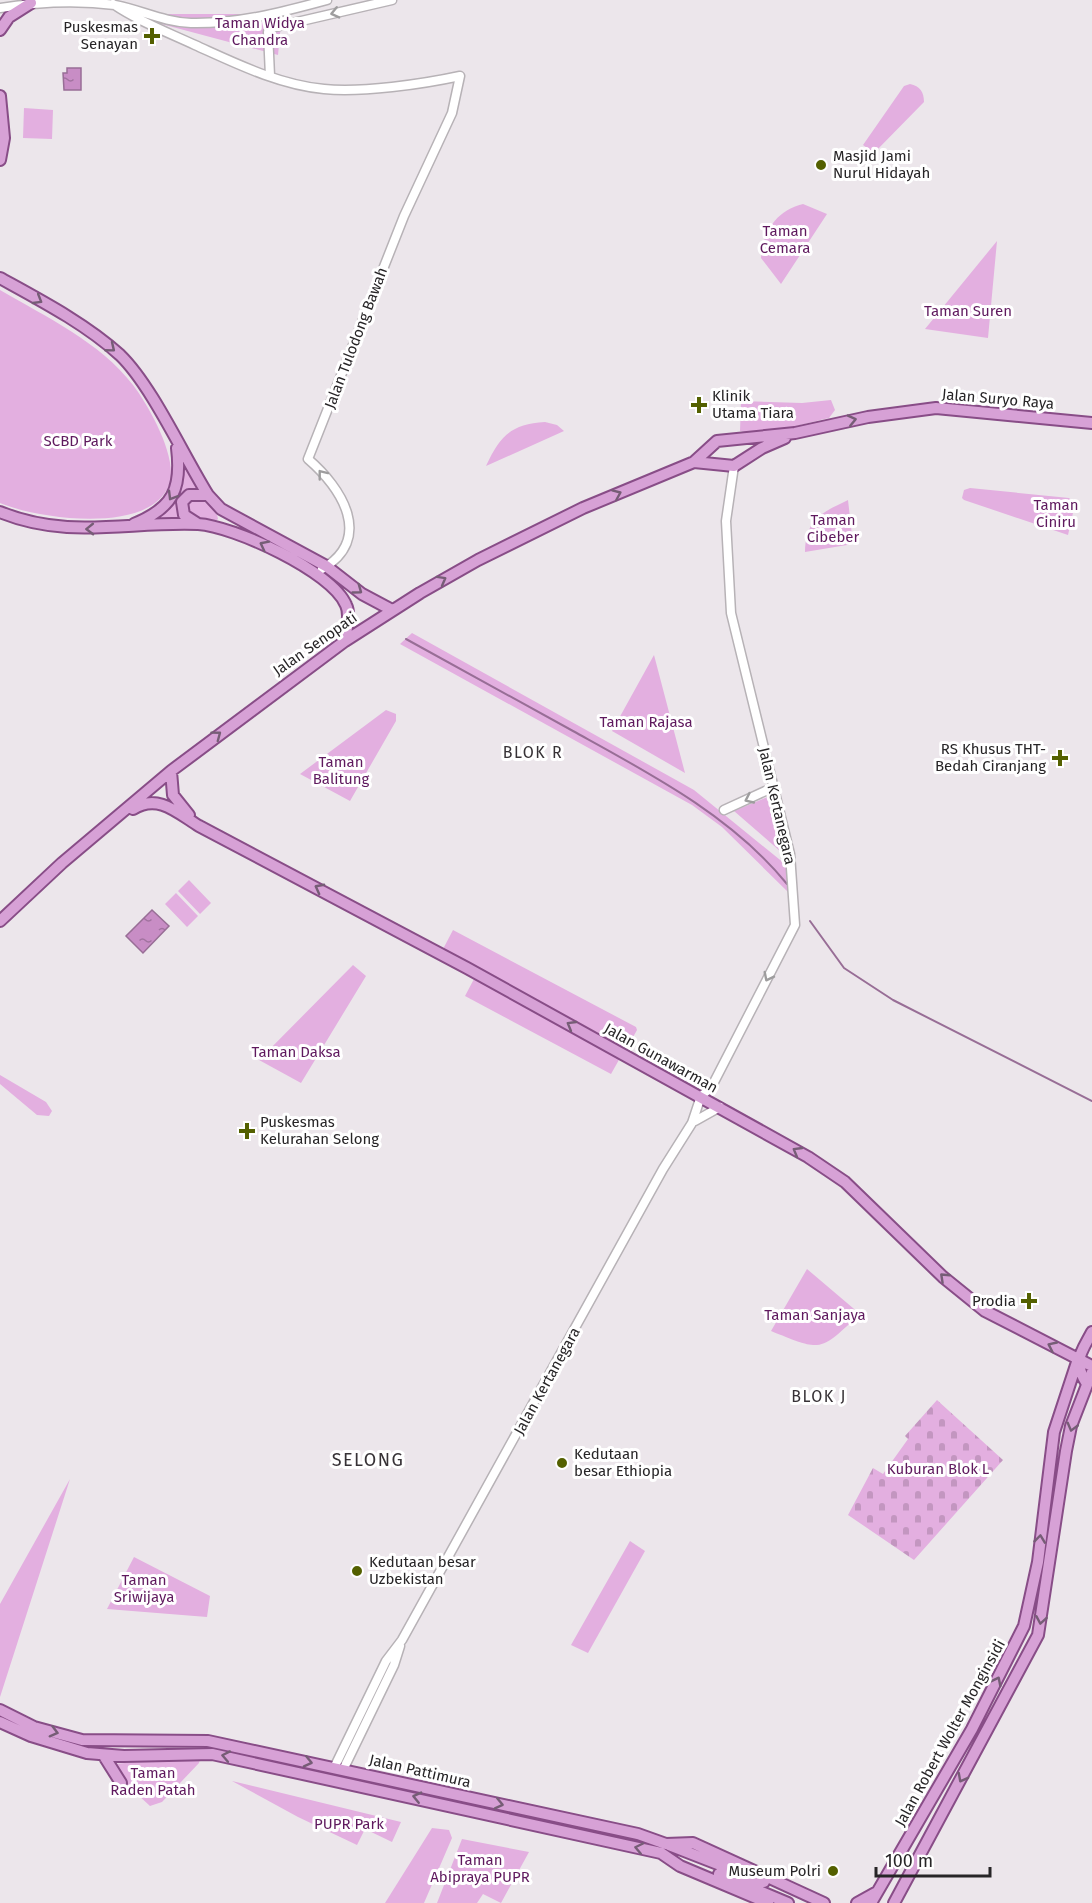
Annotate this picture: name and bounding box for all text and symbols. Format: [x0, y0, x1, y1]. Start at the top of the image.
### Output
one-way arrow [331, 6, 341, 19]
park label: Taman Widya Chandra [215, 14, 305, 49]
place label: Puskesmas Senayan [63, 18, 138, 53]
marker: Puskesmas Senayan [143, 27, 161, 45]
place label: Masjid Jami Nurul Hidayah [833, 147, 930, 182]
marker: Masjid Jami Nurul Hidayah [814, 158, 828, 172]
park label: Taman Cemara [760, 222, 810, 257]
street label: Jalan Tulodong Bawah [321, 265, 391, 411]
one-way arrow [32, 293, 42, 305]
park label: Taman Suren [924, 302, 1012, 320]
one-way arrow [104, 341, 115, 352]
street label: Jalan Suryo Raya [941, 385, 1055, 413]
place label: Klinik Utama Tiara [712, 387, 794, 422]
marker: Klinik Utama Tiara [690, 396, 708, 414]
one-way arrow [847, 415, 857, 428]
park label: SCBD Park [44, 432, 113, 450]
one-way arrow [318, 470, 329, 481]
one-way arrow [611, 489, 622, 501]
one-way arrow [167, 490, 179, 500]
park label: Taman Ciniru [1034, 496, 1078, 531]
park label: Taman Cibeber [807, 511, 860, 546]
one-way arrow [86, 523, 95, 535]
one-way arrow [259, 541, 270, 552]
one-way arrow [436, 576, 447, 587]
one-way arrow [352, 583, 363, 594]
street label: Jalan Senopati [270, 608, 360, 680]
park label: Taman Rajasa [599, 713, 693, 731]
one-way arrow [211, 732, 222, 743]
place label: RS Khusus THT- Bedah Ciranjang [935, 740, 1046, 775]
district label: BLOK R [503, 743, 563, 762]
street label: Jalan Kertanegara [755, 746, 799, 866]
marker: RS Khusus THT- Bedah Ciranjang [1051, 749, 1069, 767]
park label: Taman Balitung [313, 753, 369, 788]
one-way arrow [745, 791, 756, 803]
one-way arrow [314, 884, 325, 895]
one-way arrow [764, 971, 776, 982]
street label: Jalan Gunawarman [601, 1019, 721, 1097]
one-way arrow [567, 1021, 577, 1033]
park label: Taman Daksa [251, 1043, 341, 1061]
place label: Puskesmas Kelurahan Selong [260, 1113, 379, 1148]
marker: Puskesmas Kelurahan Selong [238, 1122, 256, 1140]
one-way arrow [793, 1146, 803, 1158]
one-way arrow [940, 1273, 951, 1284]
place label: Prodia [972, 1292, 1016, 1310]
marker: Prodia [1020, 1292, 1038, 1310]
park label: Taman Sanjaya [764, 1306, 866, 1324]
street label: Jalan Kertanegara [510, 1324, 584, 1438]
one-way arrow [1048, 1341, 1059, 1353]
district label: BLOK J [791, 1387, 847, 1406]
one-way arrow [1067, 1421, 1079, 1432]
place label: Kedutaan besar Ethiopia [574, 1445, 672, 1480]
district label: SELONG [332, 1449, 404, 1471]
marker: Kedutaan besar Ethiopia [555, 1456, 569, 1470]
park label: Kuburan Blok L [887, 1460, 990, 1478]
one-way arrow [1033, 1535, 1046, 1544]
place label: Kedutaan besar Uzbekistan [369, 1553, 476, 1588]
marker: Kedutaan besar Uzbekistan [350, 1564, 364, 1578]
park label: Taman Sriwijaya [114, 1571, 174, 1606]
one-way arrow [1035, 1614, 1048, 1624]
street label: Jalan Robert Wolter Monginsidi [891, 1636, 1009, 1830]
one-way arrow [989, 1676, 1001, 1687]
one-way arrow [49, 1725, 59, 1738]
one-way arrow [221, 1750, 231, 1763]
street label: Jalan Pattimura [367, 1751, 473, 1791]
one-way arrow [303, 1755, 313, 1768]
park label: Taman Raden Patah [110, 1764, 196, 1799]
one-way arrow [958, 1772, 969, 1783]
one-way arrow [412, 1792, 422, 1805]
one-way arrow [494, 1797, 504, 1810]
park label: PUPR Park [314, 1815, 384, 1833]
scale bar [876, 1840, 990, 1878]
one-way arrow [634, 1842, 644, 1855]
text: 100 m [885, 1850, 933, 1872]
park label: Taman Abipraya PUPR [430, 1851, 530, 1886]
place label: Museum Polri [728, 1862, 821, 1880]
marker: Museum Polri [826, 1864, 840, 1878]

